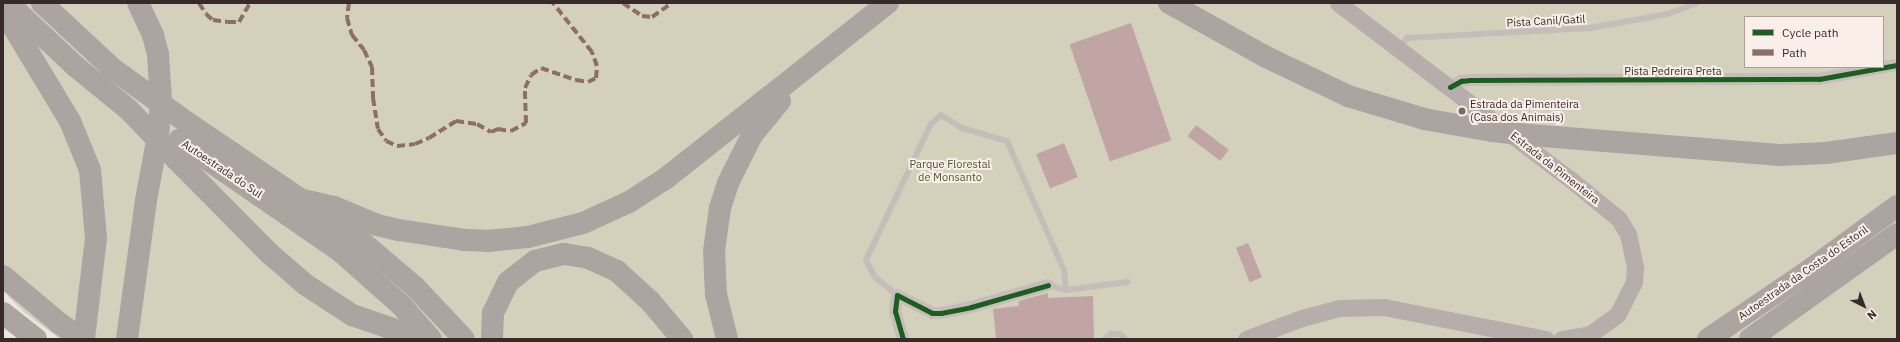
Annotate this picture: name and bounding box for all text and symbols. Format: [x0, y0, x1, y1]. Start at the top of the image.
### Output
street label: Pista Canil/Gatil [1506, 12, 1586, 30]
legend [1744, 16, 1884, 68]
text: Cycle path [1782, 25, 1839, 40]
text: Path [1782, 45, 1807, 60]
street label: Pista Pedreira Preta [1624, 64, 1722, 78]
place label: Estrada da Pimenteira (Casa dos Animais) [1470, 98, 1579, 124]
marker: Estrada da Pimenteira (Casa dos Animais) [1457, 106, 1467, 116]
street label: Estrada da Pimenteira [1508, 129, 1602, 207]
street label: Autoestrada do Sul [179, 137, 265, 201]
park label: Parque Florestal de Monsanto [910, 158, 990, 184]
street label: Autoestrada da Costa do Estoril [1736, 223, 1870, 323]
north arrow [1844, 286, 1884, 326]
text: N [1864, 307, 1880, 323]

